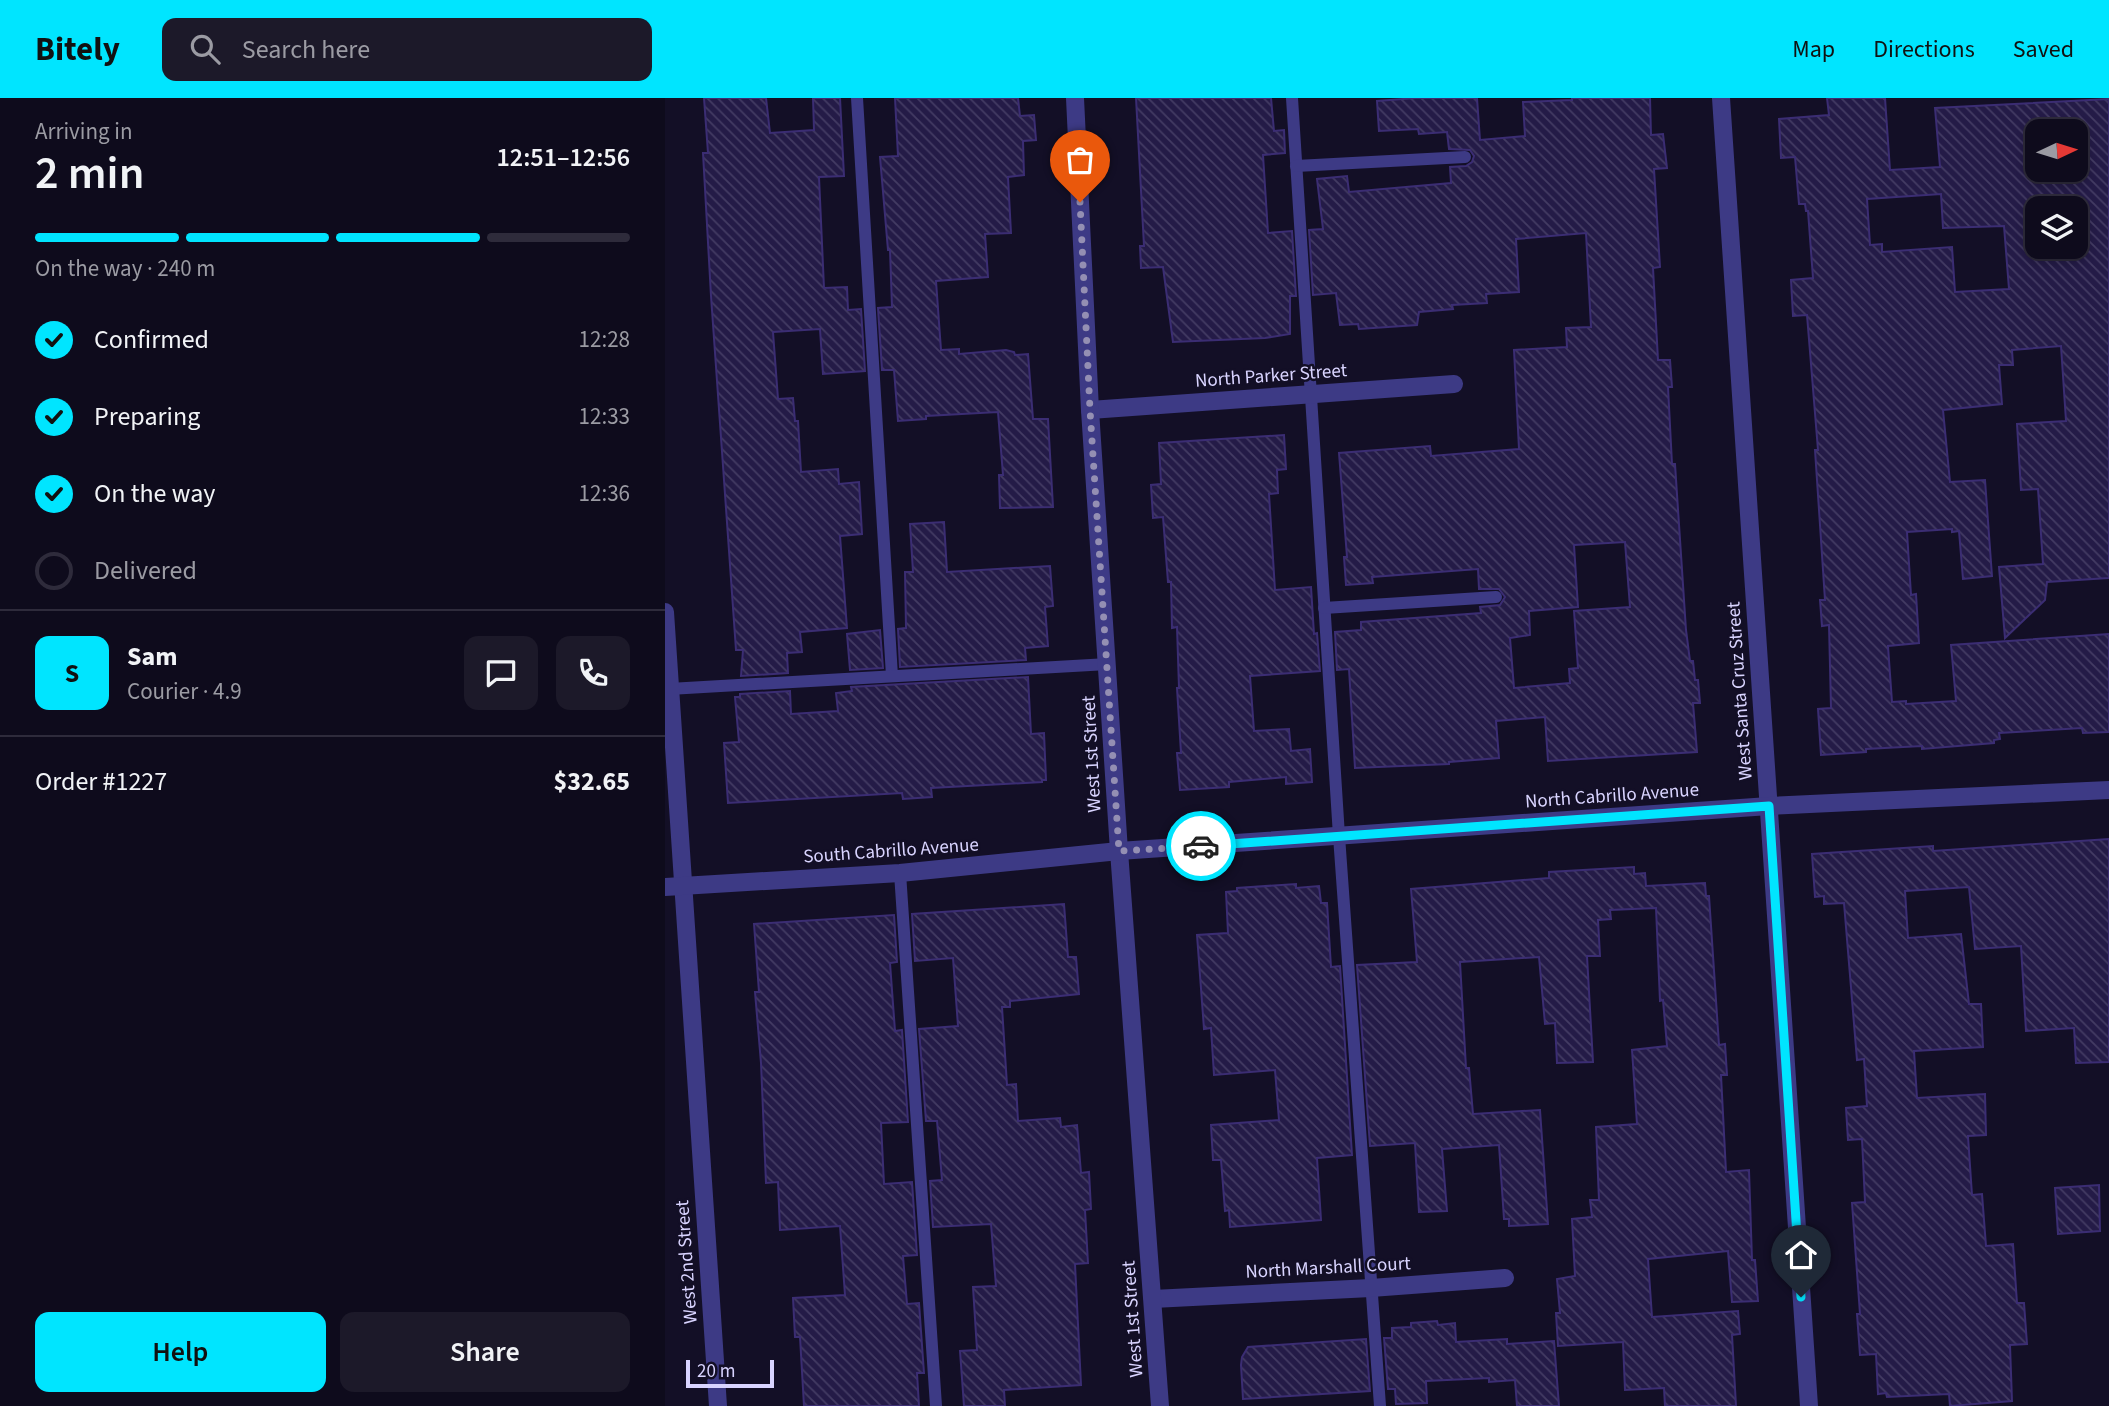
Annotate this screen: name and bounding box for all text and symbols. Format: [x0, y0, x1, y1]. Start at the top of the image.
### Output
search box [162, 18, 652, 81]
text: Bitely [35, 26, 120, 73]
icon: search [186, 30, 224, 68]
text: Search here [242, 31, 370, 68]
text: Map [1792, 32, 1835, 67]
text: Directions [1873, 32, 1975, 67]
text: Saved [2013, 32, 2074, 67]
text: Arriving in [35, 115, 133, 148]
north arrow [2025, 119, 2088, 182]
map controls [2025, 119, 2088, 259]
pin [1050, 130, 1110, 202]
text: 12:51–12:56 [497, 139, 630, 176]
text: 2 min [35, 141, 144, 206]
icon: bag [1061, 141, 1099, 179]
button: layers [2025, 196, 2088, 259]
text: On the way · 240 m [35, 252, 215, 285]
icon: check [35, 321, 73, 359]
text: Confirmed [94, 321, 209, 358]
text: 12:28 [579, 323, 630, 356]
street label: North Parker Street [1194, 357, 1348, 395]
icon: check [35, 398, 73, 436]
text: Preparing [94, 398, 200, 435]
text: 12:33 [579, 400, 630, 433]
icon: check [35, 475, 73, 513]
text: On the way [94, 475, 215, 512]
text: 12:36 [579, 477, 630, 510]
text: Delivered [94, 552, 197, 589]
street label: West Santa Cruz Street [1720, 600, 1760, 781]
button: chat [464, 636, 538, 710]
button: phone [556, 636, 630, 710]
text: Sam [127, 638, 177, 675]
text: S [65, 655, 79, 692]
text: Courier · 4.9 [127, 675, 242, 708]
street label: West 1st Street [1075, 694, 1109, 813]
text: Order #1227 [35, 763, 167, 800]
text: $32.65 [554, 763, 630, 800]
street label: North Cabrillo Avenue [1524, 776, 1700, 816]
courier [1166, 811, 1236, 881]
icon: car [1182, 827, 1220, 865]
street label: South Cabrillo Avenue [802, 831, 980, 871]
street label: West 2nd Street [669, 1199, 705, 1325]
pin [1771, 1225, 1831, 1297]
icon: home [1782, 1236, 1820, 1274]
street label: North Marshall Court [1245, 1250, 1412, 1286]
street label: West 1st Street [1115, 1259, 1151, 1378]
button: Help [35, 1312, 326, 1392]
button: Share [340, 1312, 630, 1392]
scale bar [686, 1357, 773, 1389]
text: 20 m [697, 1358, 735, 1385]

